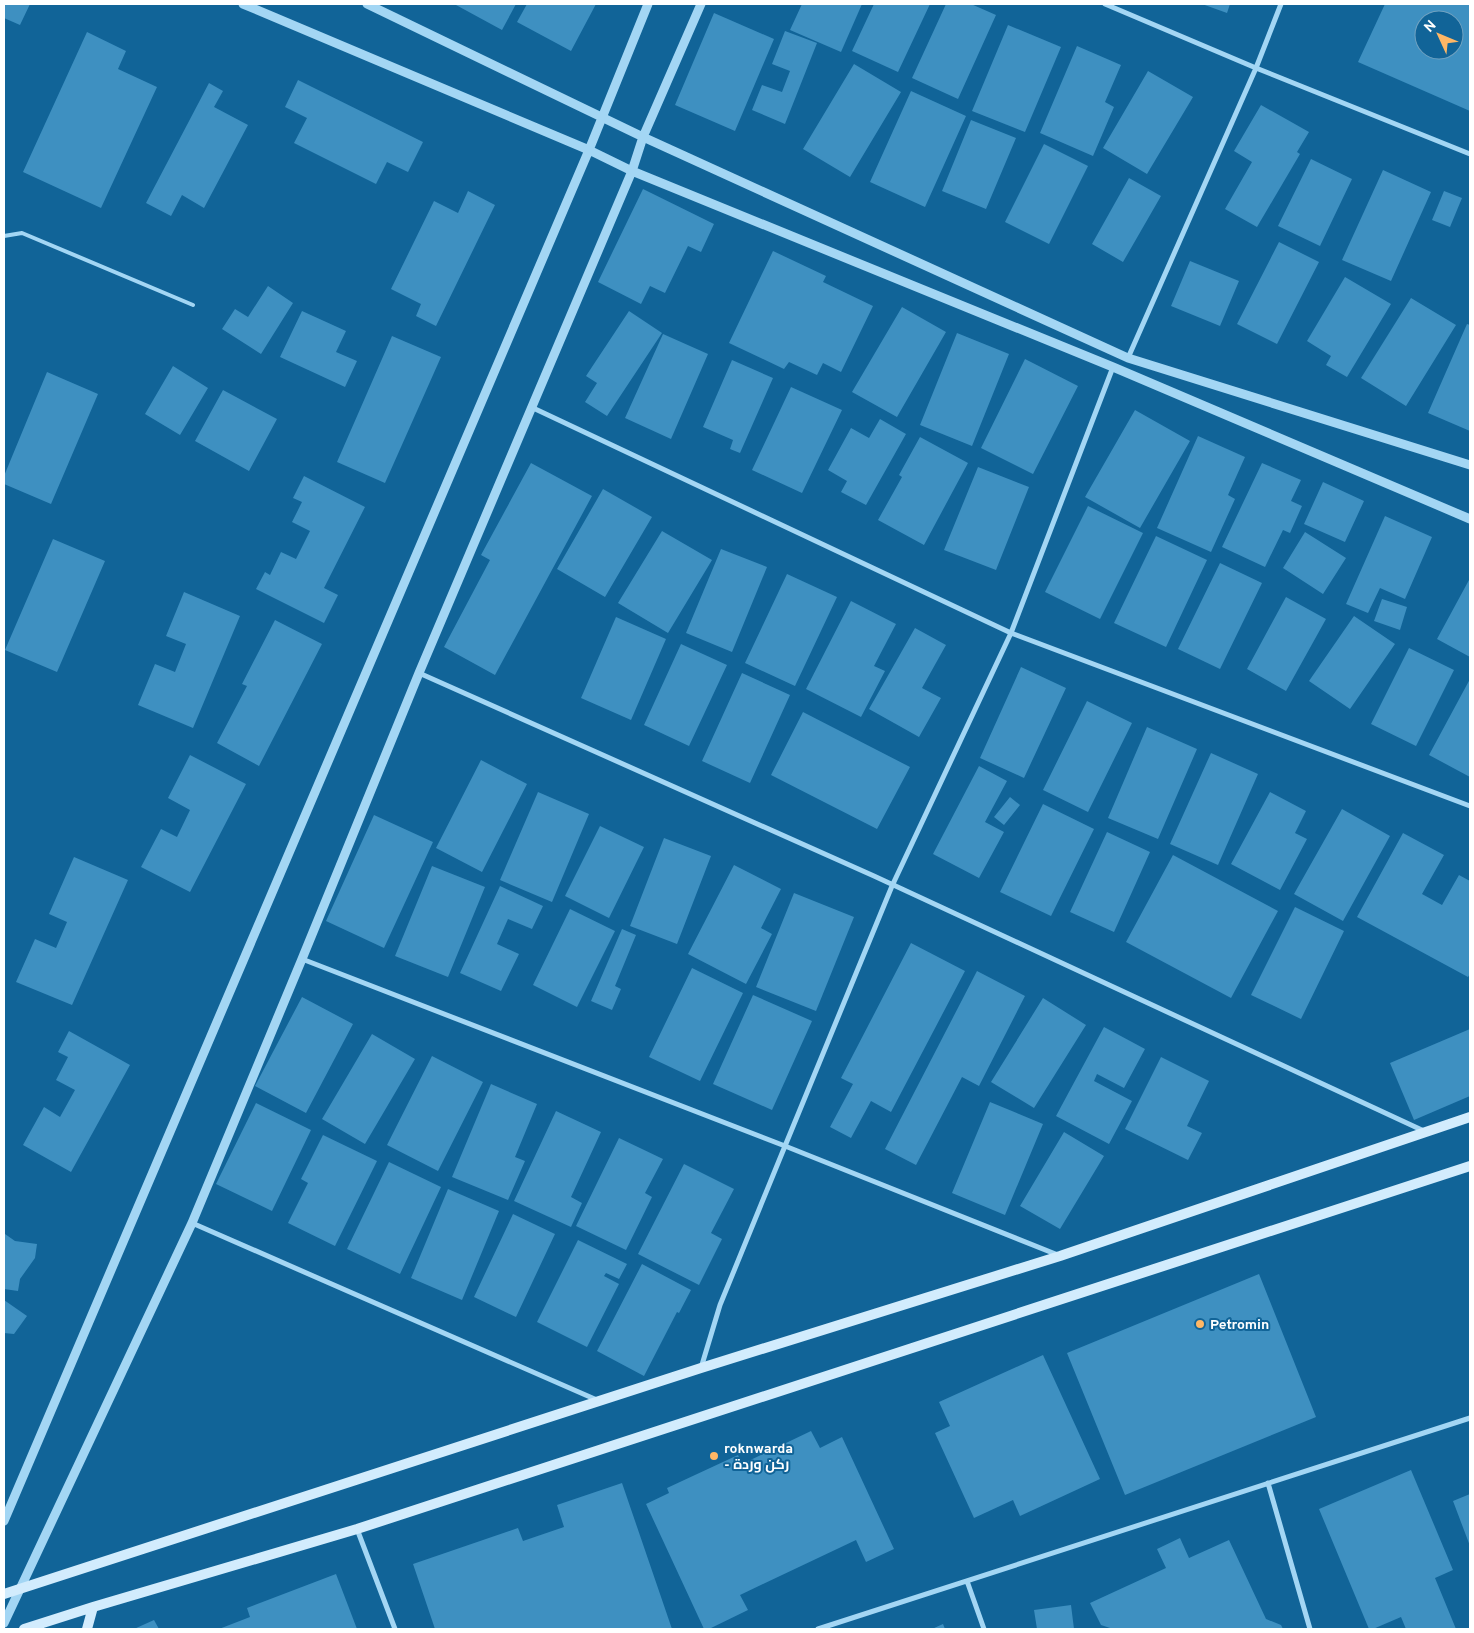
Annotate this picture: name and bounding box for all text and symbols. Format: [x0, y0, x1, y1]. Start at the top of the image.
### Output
north arrow [1414, 10, 1464, 60]
text: N [1421, 17, 1440, 37]
place label: Petromin [1210, 1317, 1269, 1334]
marker: Petromin [1194, 1318, 1206, 1330]
place label: roknwarda - ركن وردة [724, 1441, 793, 1474]
marker: roknwarda - ركن وردة [708, 1450, 720, 1462]

